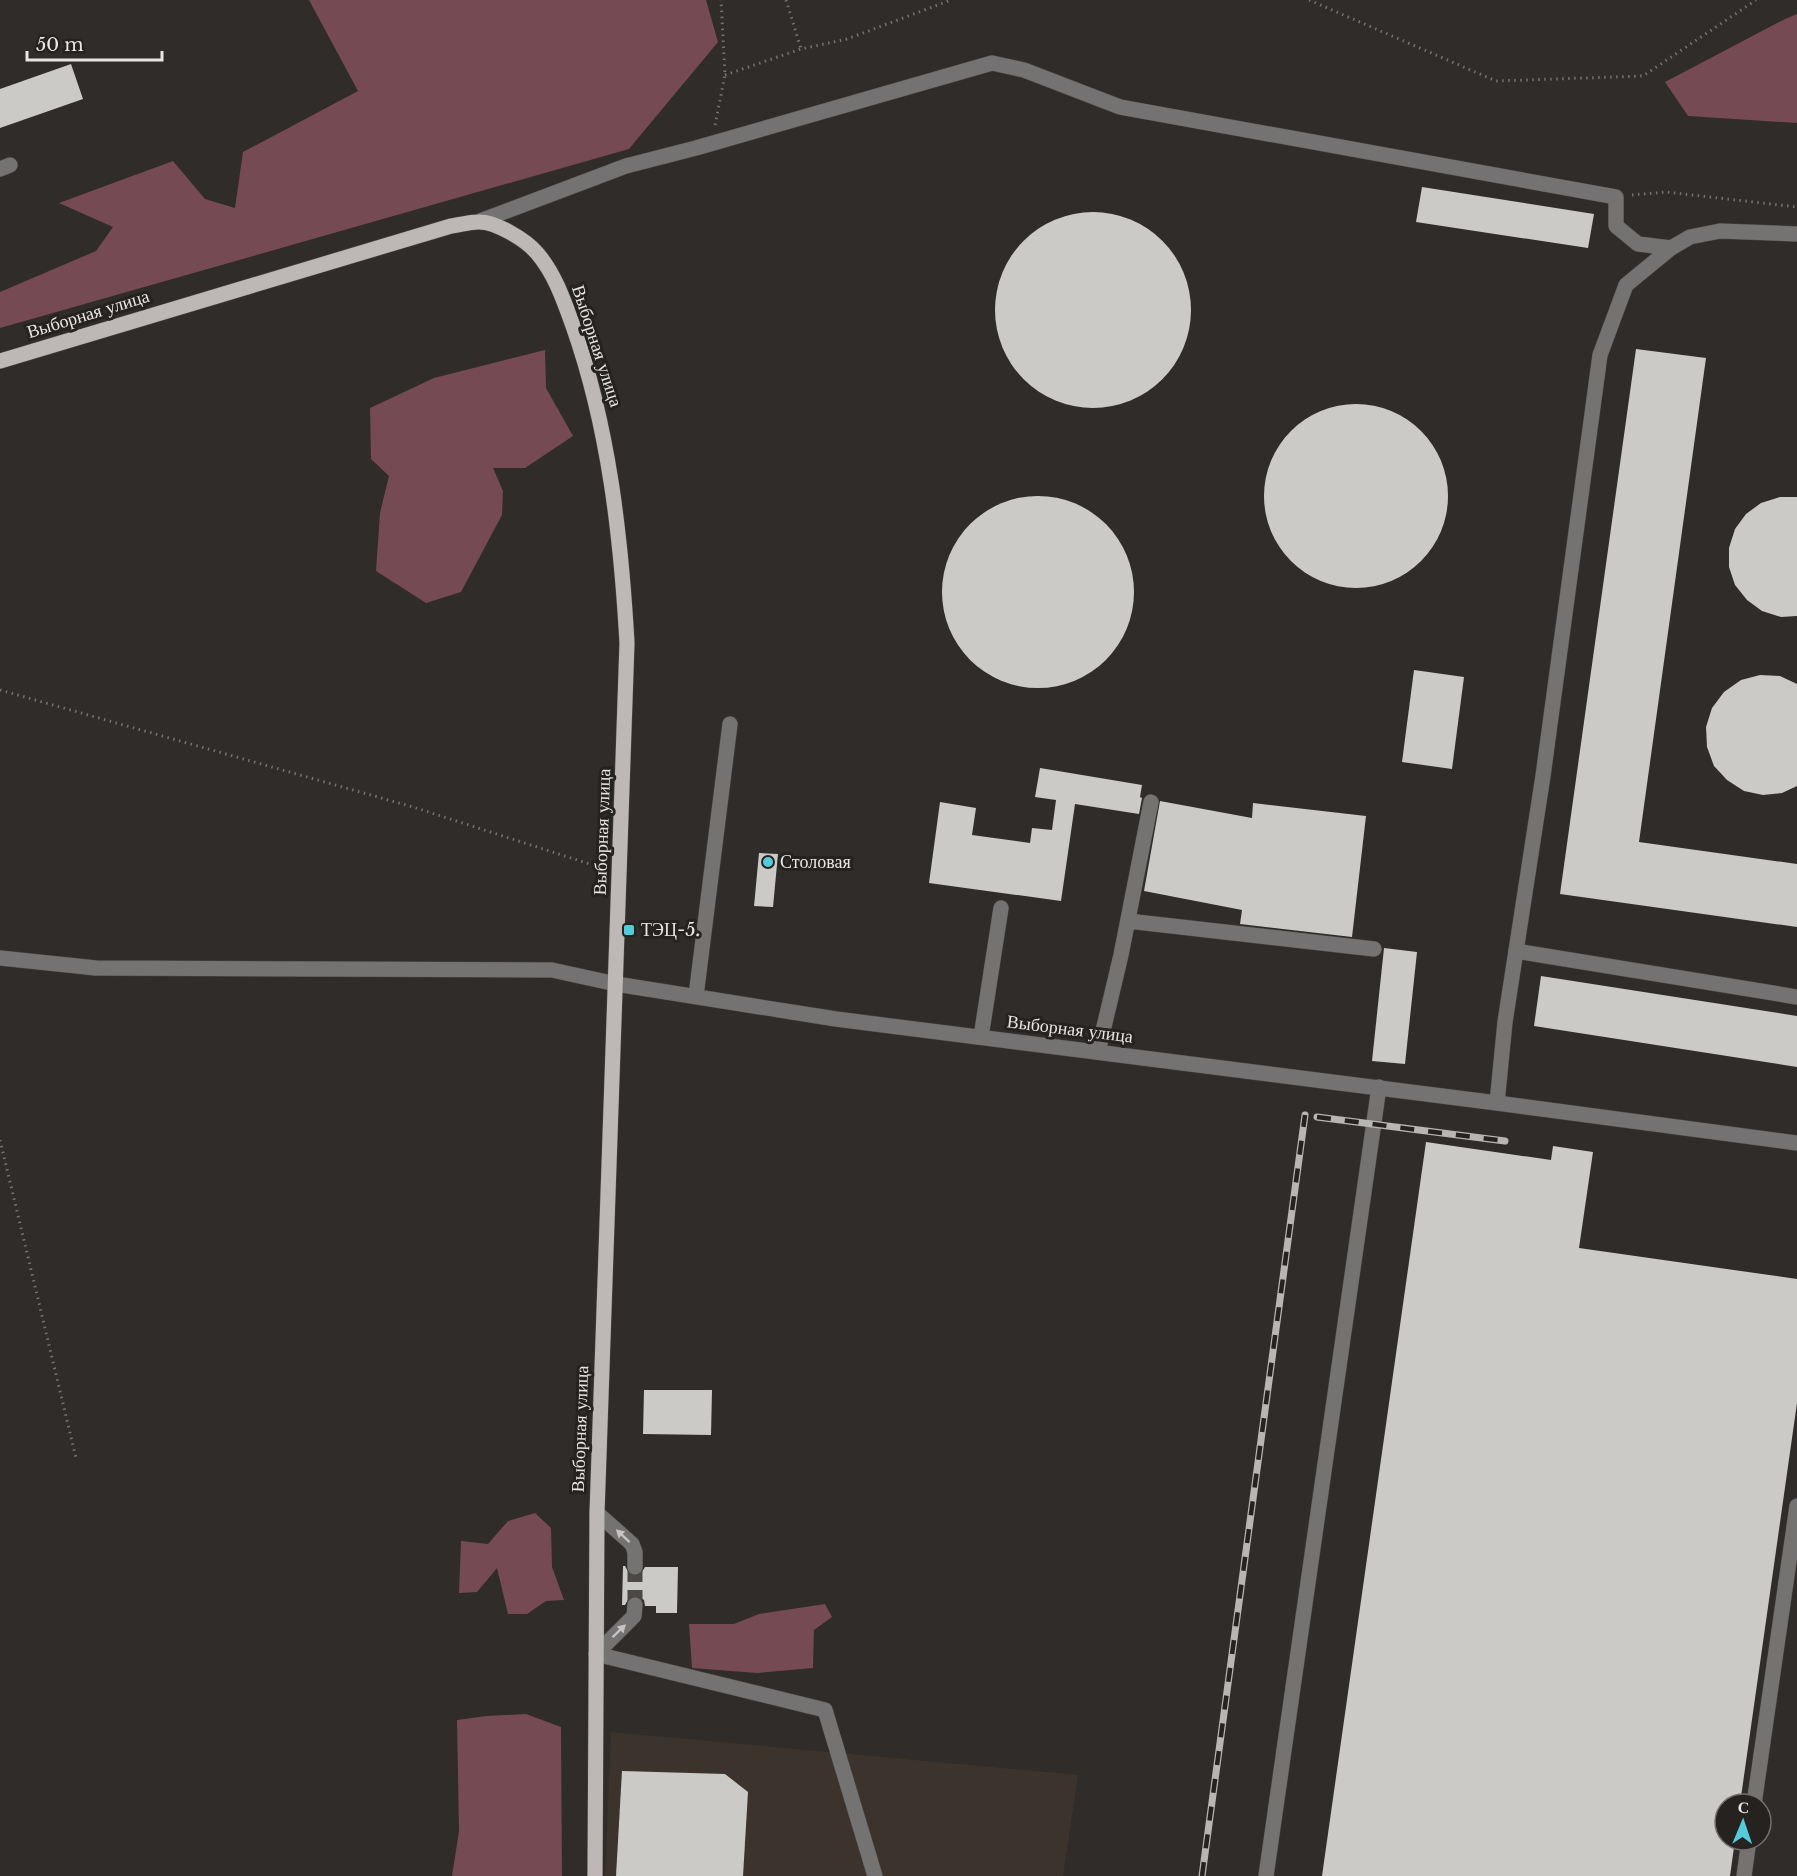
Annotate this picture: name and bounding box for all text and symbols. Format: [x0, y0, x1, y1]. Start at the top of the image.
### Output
scale bar [27, 24, 162, 62]
text: 50 m [36, 34, 84, 56]
street label: Выборная улица [567, 282, 627, 410]
street label: Выборная улица [24, 285, 152, 343]
street label: Выборная улица [589, 768, 615, 896]
place label: Столовая [780, 851, 851, 873]
marker: Столовая [761, 855, 775, 869]
place label: ТЭЦ-5. [641, 919, 700, 941]
marker: ТЭЦ-5. [622, 923, 636, 937]
street label: Выборная улица [1006, 1010, 1134, 1048]
street label: Выборная улица [567, 1365, 593, 1493]
one-way arrow [616, 1529, 631, 1543]
one-way arrow [611, 1624, 626, 1638]
north arrow [1713, 1792, 1773, 1852]
text: С [1737, 1797, 1750, 1817]

